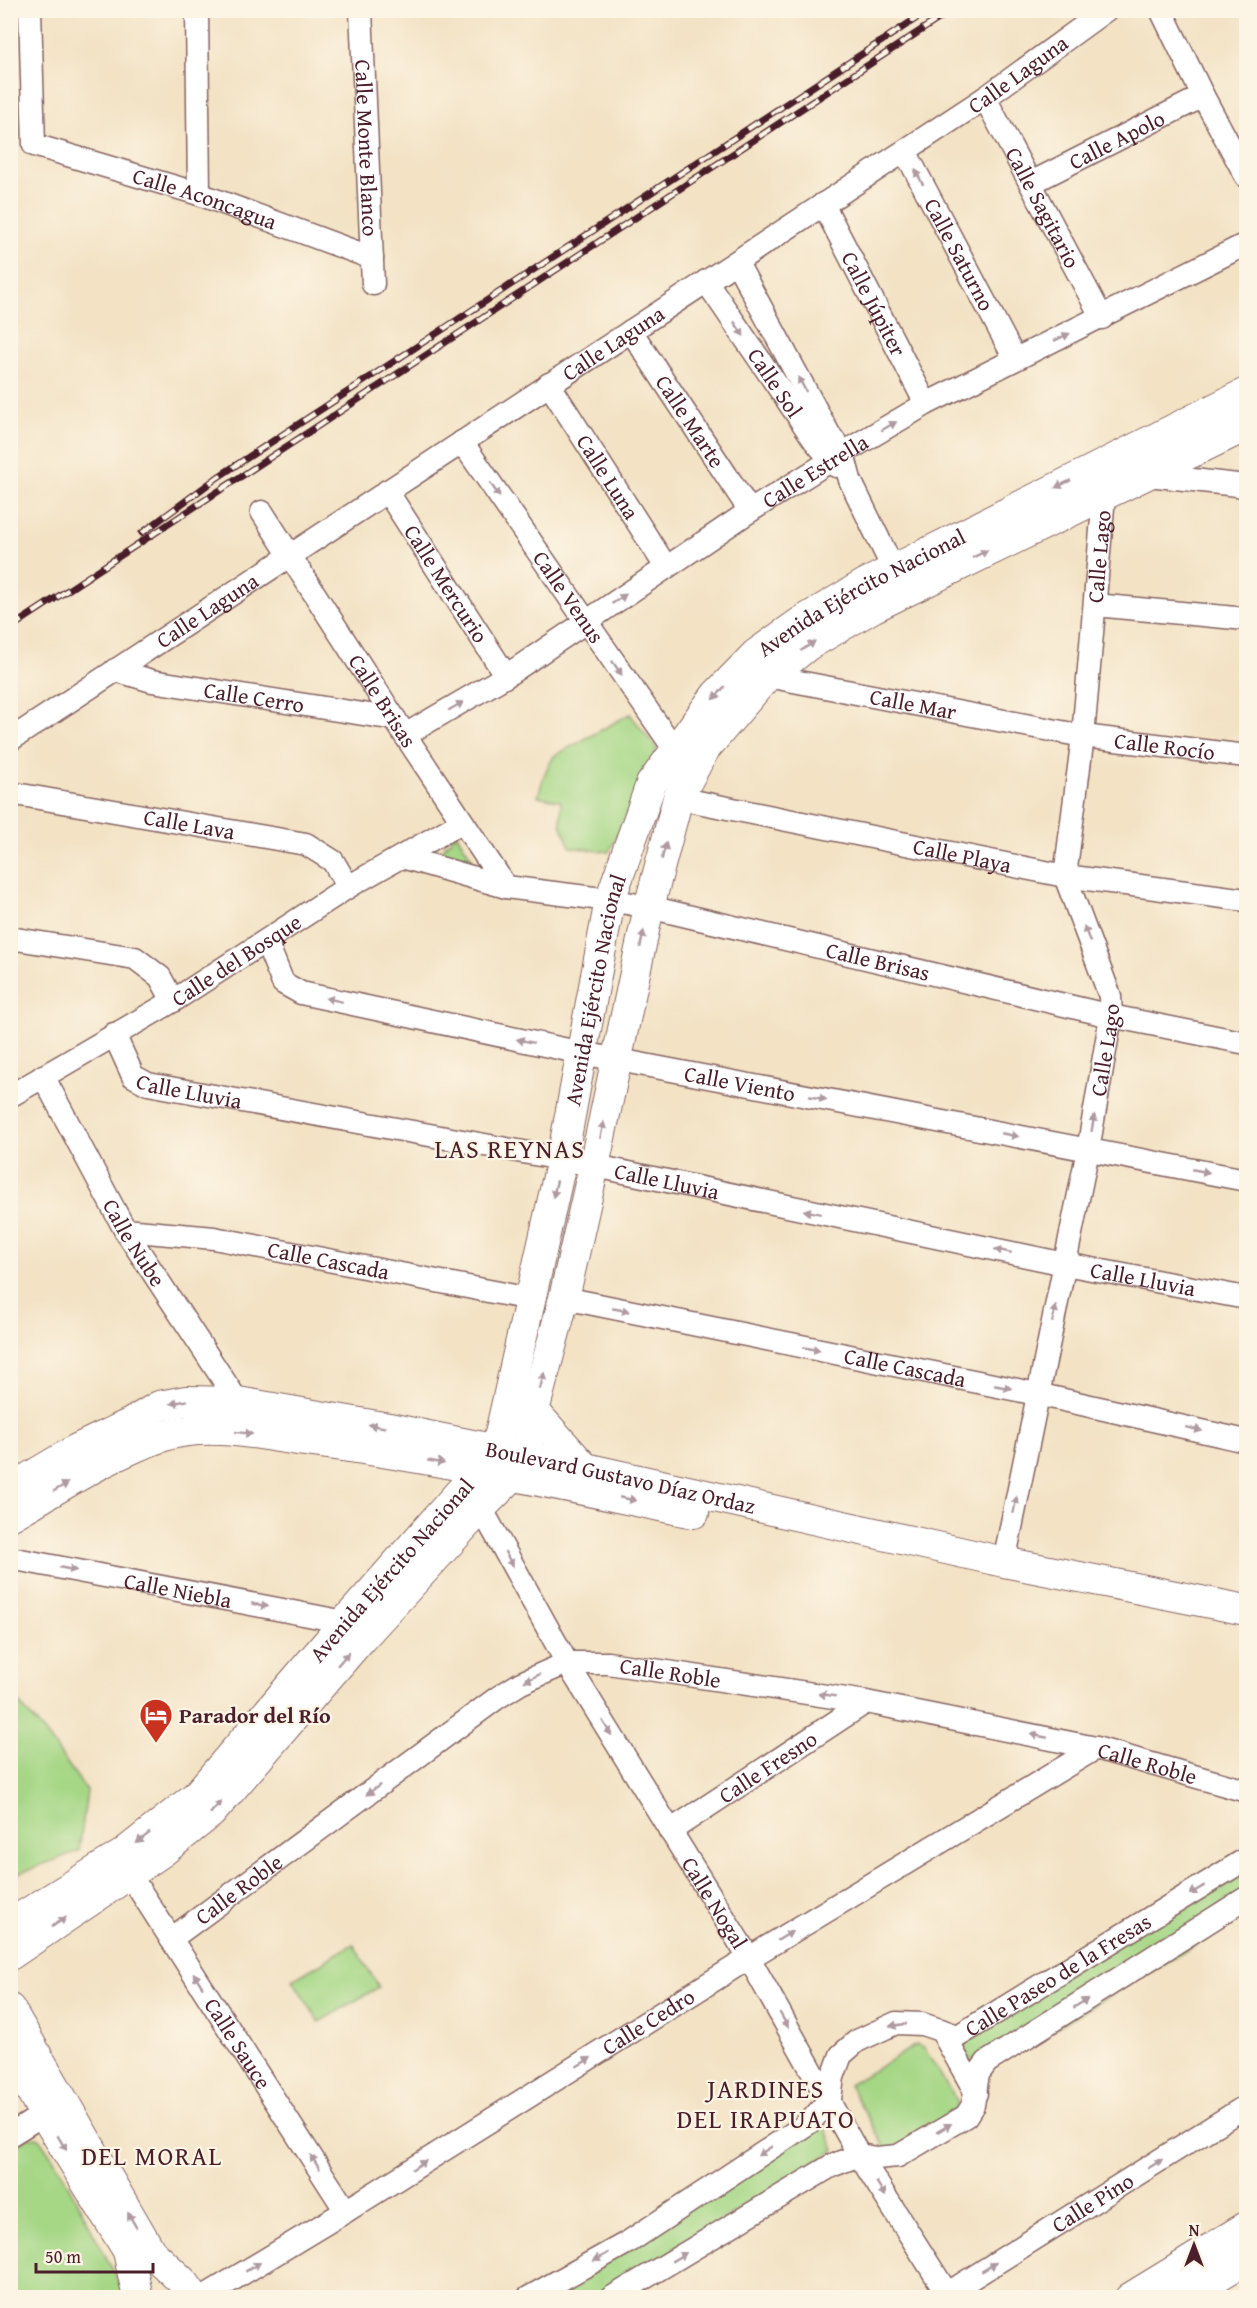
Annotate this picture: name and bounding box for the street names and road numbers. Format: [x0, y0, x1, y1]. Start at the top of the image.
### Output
street label: Calle Laguna [961, 27, 1075, 121]
street label: Calle Monte Blanco [347, 59, 387, 237]
street label: Calle Apolo [1063, 102, 1170, 177]
street label: Calle Sagitario [998, 141, 1089, 274]
street label: Calle Aconcagua [129, 159, 282, 238]
street label: Calle Saturno [917, 192, 1003, 316]
street label: Calle Júpiter [834, 246, 915, 362]
street label: Calle Laguna [555, 297, 671, 388]
street label: Calle Sol [740, 341, 810, 424]
street label: Calle Marte [648, 368, 733, 474]
street label: Calle Estrella [756, 425, 875, 516]
street label: Calle Luna [569, 428, 648, 526]
street label: Calle Lago [1079, 509, 1119, 604]
street label: Calle Mercurio [396, 518, 497, 649]
street label: Avenida Ejército Nacional [750, 520, 971, 664]
street label: Calle Venus [526, 544, 612, 649]
street label: Calle Laguna [150, 564, 265, 656]
street label: Calle Brisas [341, 647, 425, 754]
street label: Calle Cerro [202, 673, 307, 721]
street label: Calle Mar [867, 680, 959, 728]
street label: Calle Rocío [1113, 724, 1217, 768]
street label: Calle Lava [141, 800, 238, 848]
street label: Calle Playa [910, 830, 1015, 881]
street label: Avenida Ejército Nacional [556, 870, 634, 1108]
street label: Calle del Bosque [165, 906, 307, 1014]
street label: Calle Brisas [823, 933, 933, 989]
street label: Calle Lago [1082, 1003, 1127, 1099]
street label: Calle Viento [682, 1057, 798, 1109]
street label: Calle Lluvia [131, 1065, 245, 1117]
street label: Calle Lluvia [612, 1154, 723, 1208]
street label: Calle Nube [95, 1193, 174, 1293]
street label: Calle Cascada [265, 1233, 393, 1288]
street label: Calle Lluvia [1088, 1253, 1199, 1304]
street label: Calle Cascada [841, 1339, 969, 1395]
street label: Boulevard Gustavo Díaz Ordaz [483, 1432, 759, 1522]
street label: Avenida Ejército Nacional [302, 1471, 481, 1669]
street label: Calle Niebla [122, 1564, 235, 1616]
street label: Calle Roble [618, 1649, 723, 1696]
street label: Calle Fresno [712, 1723, 823, 1811]
street label: Calle Roble [1094, 1733, 1201, 1792]
street label: Calle Roble [188, 1846, 289, 1932]
street label: Calle Nogal [674, 1851, 756, 1955]
street label: Calle Paseo de la Fresas [958, 1905, 1157, 2044]
street label: Calle Cedro [596, 1980, 701, 2062]
street label: Calle Sauce [197, 1991, 279, 2095]
street label: Calle Pino [1045, 2164, 1140, 2240]

